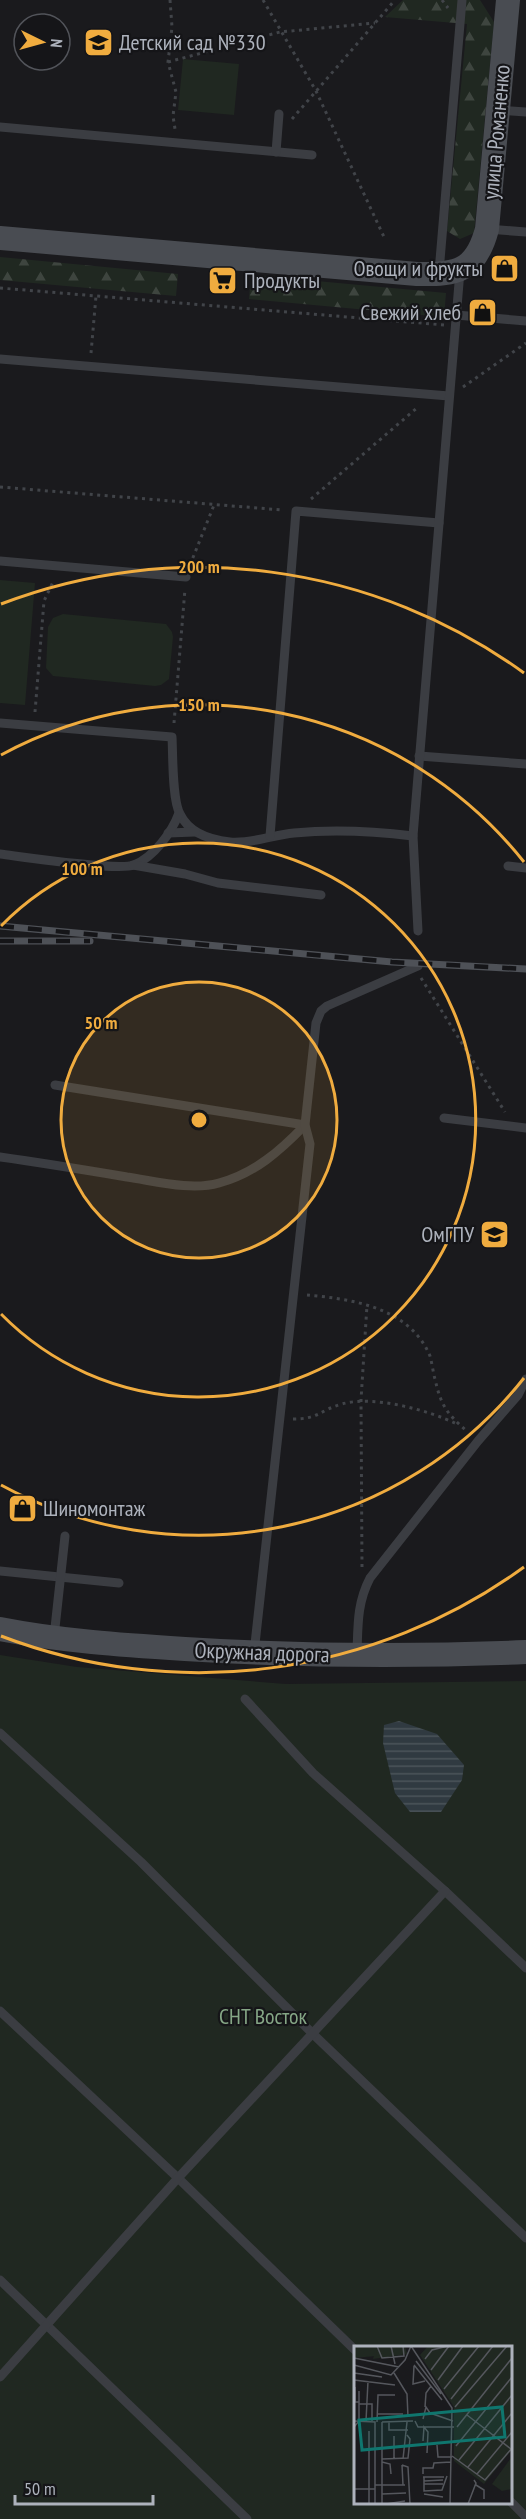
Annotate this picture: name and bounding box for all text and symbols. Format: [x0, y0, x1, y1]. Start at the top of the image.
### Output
north arrow [12, 12, 72, 72]
school or university icon: Детский сад №330 [82, 26, 114, 58]
place label: Детский сад №330 [119, 28, 266, 56]
text: N [47, 38, 67, 48]
street label: улица Романенко [476, 64, 516, 200]
shop icon: Овощи и фрукты [488, 252, 520, 284]
place label: Овощи и фрукты [353, 254, 483, 282]
supermarket icon: Продукты [207, 264, 239, 296]
place label: Продукты [244, 266, 320, 294]
shop icon: Свежий хлеб [466, 296, 498, 328]
place label: Свежий хлеб [360, 298, 461, 326]
text: 200 m [178, 555, 220, 578]
text: 150 m [178, 693, 220, 716]
text: 100 m [61, 857, 103, 880]
text: 50 m [85, 1011, 117, 1034]
centre of rings [189, 1110, 209, 1130]
school or university icon: ОмГПУ [479, 1218, 511, 1250]
place label: ОмГПУ [421, 1220, 474, 1248]
shop icon: Шиномонтаж [6, 1492, 38, 1524]
place label: Шиномонтаж [43, 1494, 145, 1522]
street label: Окружная дорога [194, 1636, 330, 1668]
park label: СНТ Восток [219, 2002, 307, 2030]
inset map [354, 2346, 511, 2504]
scale bar [15, 2468, 153, 2506]
text: 50 m [24, 2477, 56, 2500]

